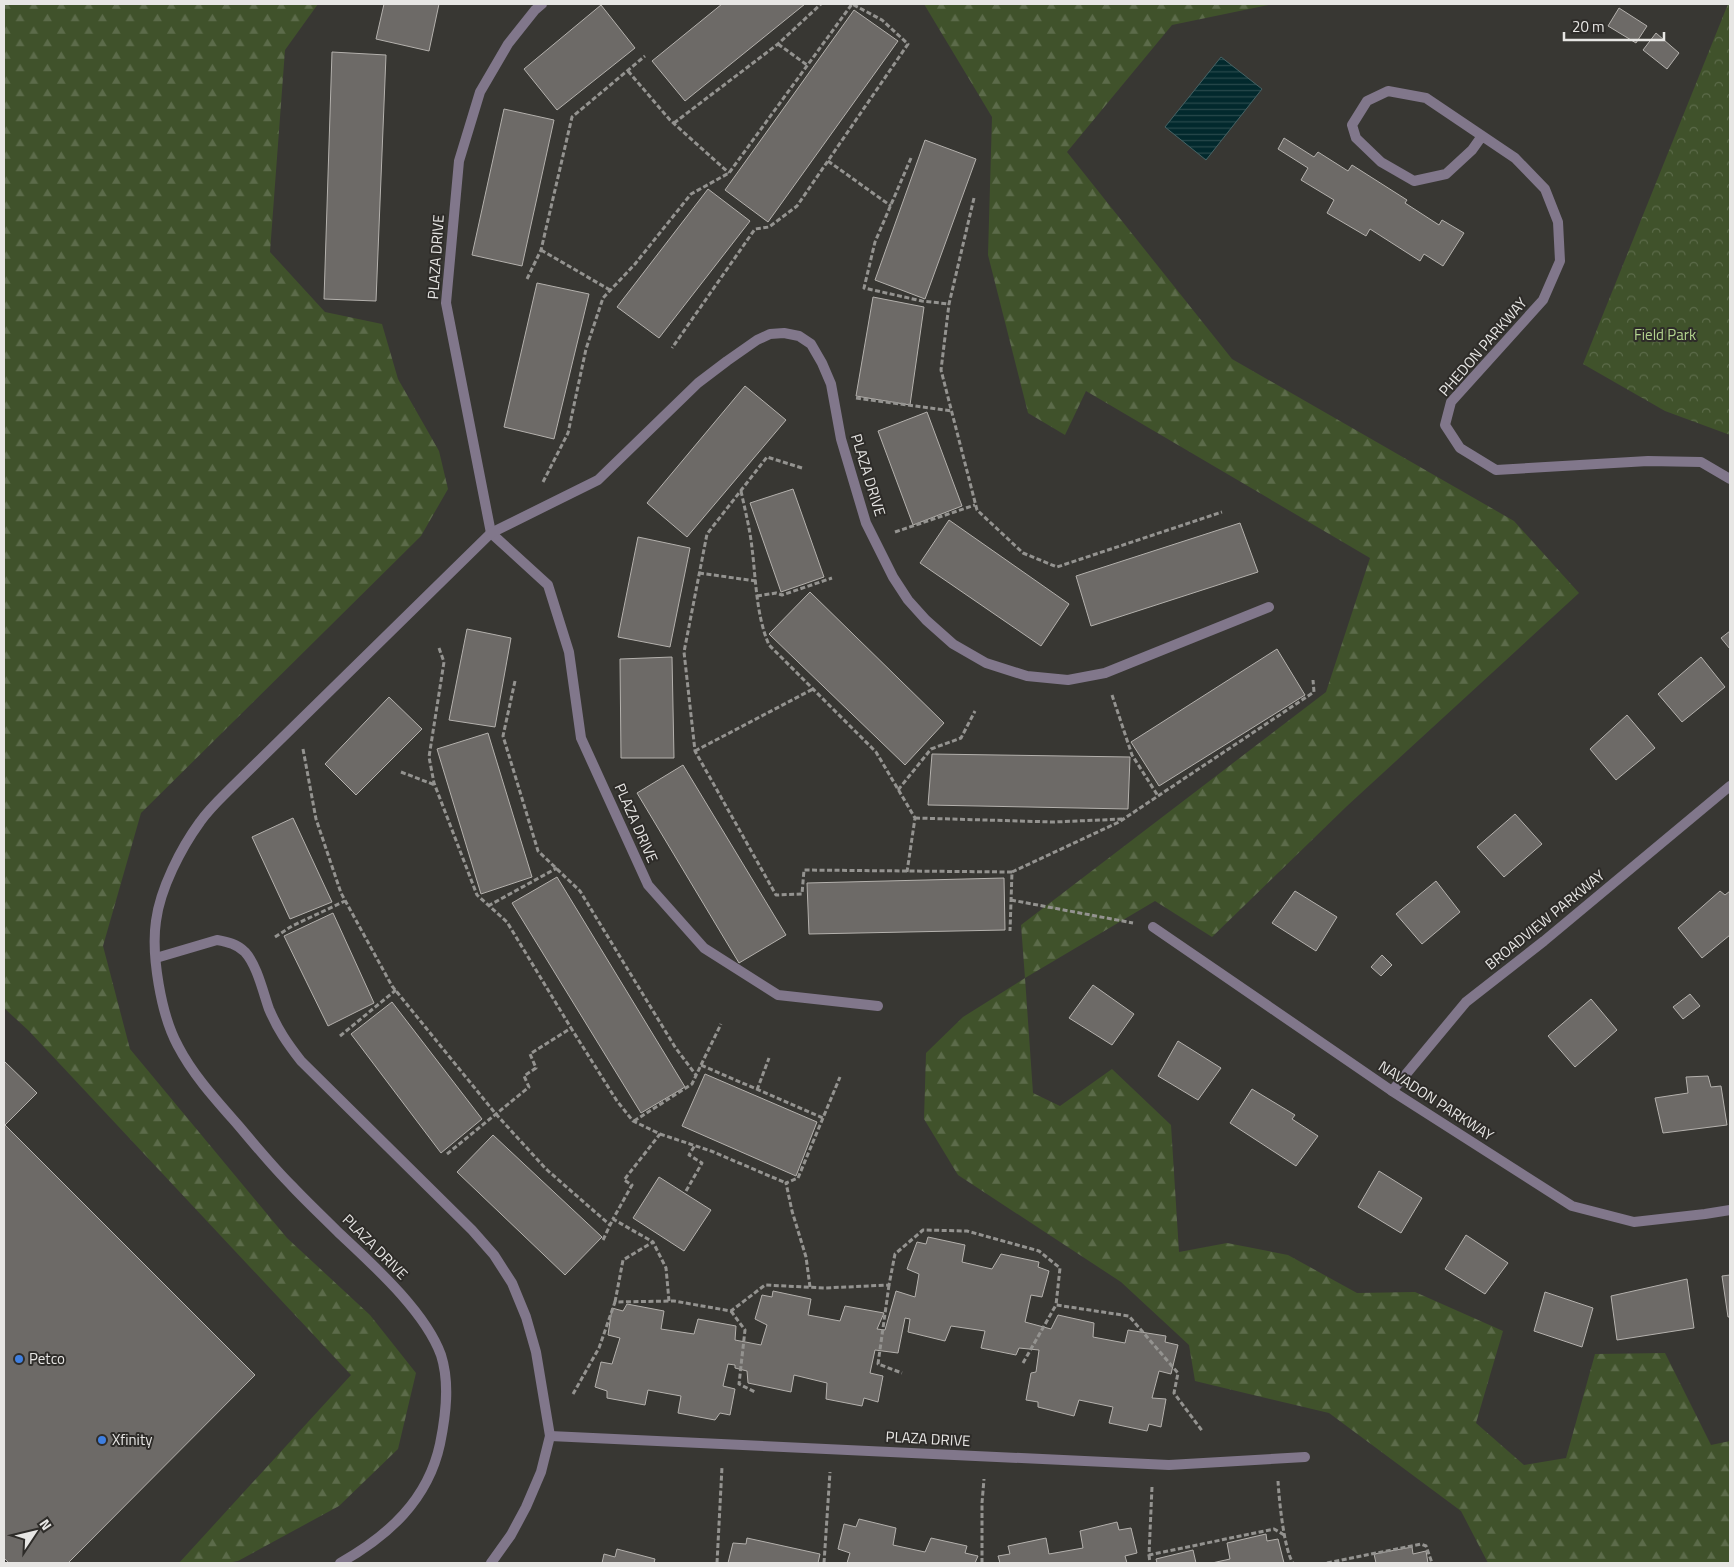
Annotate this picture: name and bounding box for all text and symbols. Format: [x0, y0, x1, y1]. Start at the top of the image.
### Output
scale bar [1564, 10, 1664, 42]
text: 20 m [1572, 15, 1605, 38]
street label: PLAZA DRIVE [421, 214, 450, 300]
street label: PHEDON PARKWAY [1433, 292, 1532, 401]
park label: Field Park [1634, 323, 1696, 346]
street label: PLAZA DRIVE [845, 431, 892, 519]
street label: PLAZA DRIVE [609, 779, 664, 866]
street label: BROADVIEW PARKWAY [1480, 864, 1610, 975]
street label: NAVADON PARKWAY [1374, 1055, 1498, 1147]
street label: PLAZA DRIVE [337, 1208, 414, 1285]
place label: Petco [29, 1347, 65, 1370]
marker: Petco [13, 1353, 25, 1365]
street label: PLAZA DRIVE [885, 1425, 971, 1452]
place label: Xfinity [112, 1428, 152, 1451]
marker: Xfinity [96, 1434, 108, 1446]
north arrow [10, 1507, 60, 1557]
text: N [35, 1514, 57, 1534]

